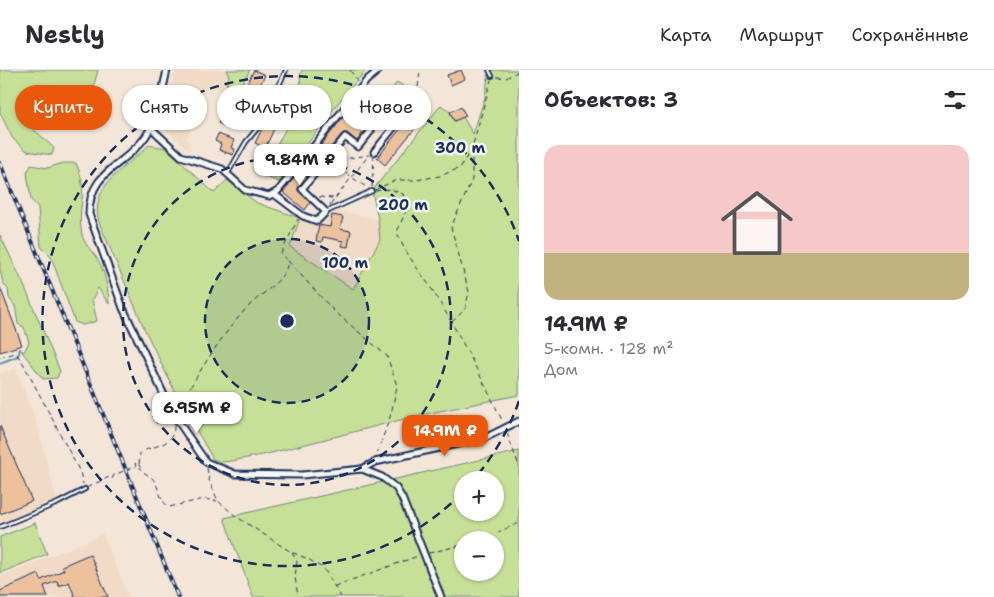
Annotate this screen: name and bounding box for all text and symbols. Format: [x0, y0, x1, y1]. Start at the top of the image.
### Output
text: Nestly [25, 19, 105, 51]
text: Карта [660, 23, 711, 47]
text: Маршрут [739, 23, 823, 47]
text: Сохранённые [851, 23, 969, 47]
chip: Купить [15, 85, 112, 130]
chip: Снять [122, 85, 207, 130]
chip: Фильтры [217, 85, 331, 130]
chip: Новое [341, 85, 431, 130]
text: Объектов: 3 [544, 86, 678, 114]
icon: filters [941, 86, 969, 114]
text: 300 m [435, 138, 485, 158]
pin: 9.84M ₽ [254, 144, 346, 186]
text: 9.84M ₽ [265, 149, 335, 170]
icon: home [712, 178, 802, 268]
text: 200 m [378, 195, 428, 215]
text: 100 m [322, 253, 368, 273]
text: 14.9M ₽ [544, 310, 628, 338]
centre of rings [278, 312, 296, 330]
text: 5-комн. · 128 m² [544, 338, 674, 359]
text: Дом [544, 359, 578, 380]
pin: 6.95M ₽ [151, 392, 243, 434]
text: 6.95M ₽ [163, 397, 231, 418]
pin: 14.9M ₽ [399, 414, 491, 457]
text: 14.9M ₽ [413, 420, 477, 441]
map controls [454, 471, 504, 581]
button: + [454, 471, 504, 521]
button: − [454, 531, 504, 581]

